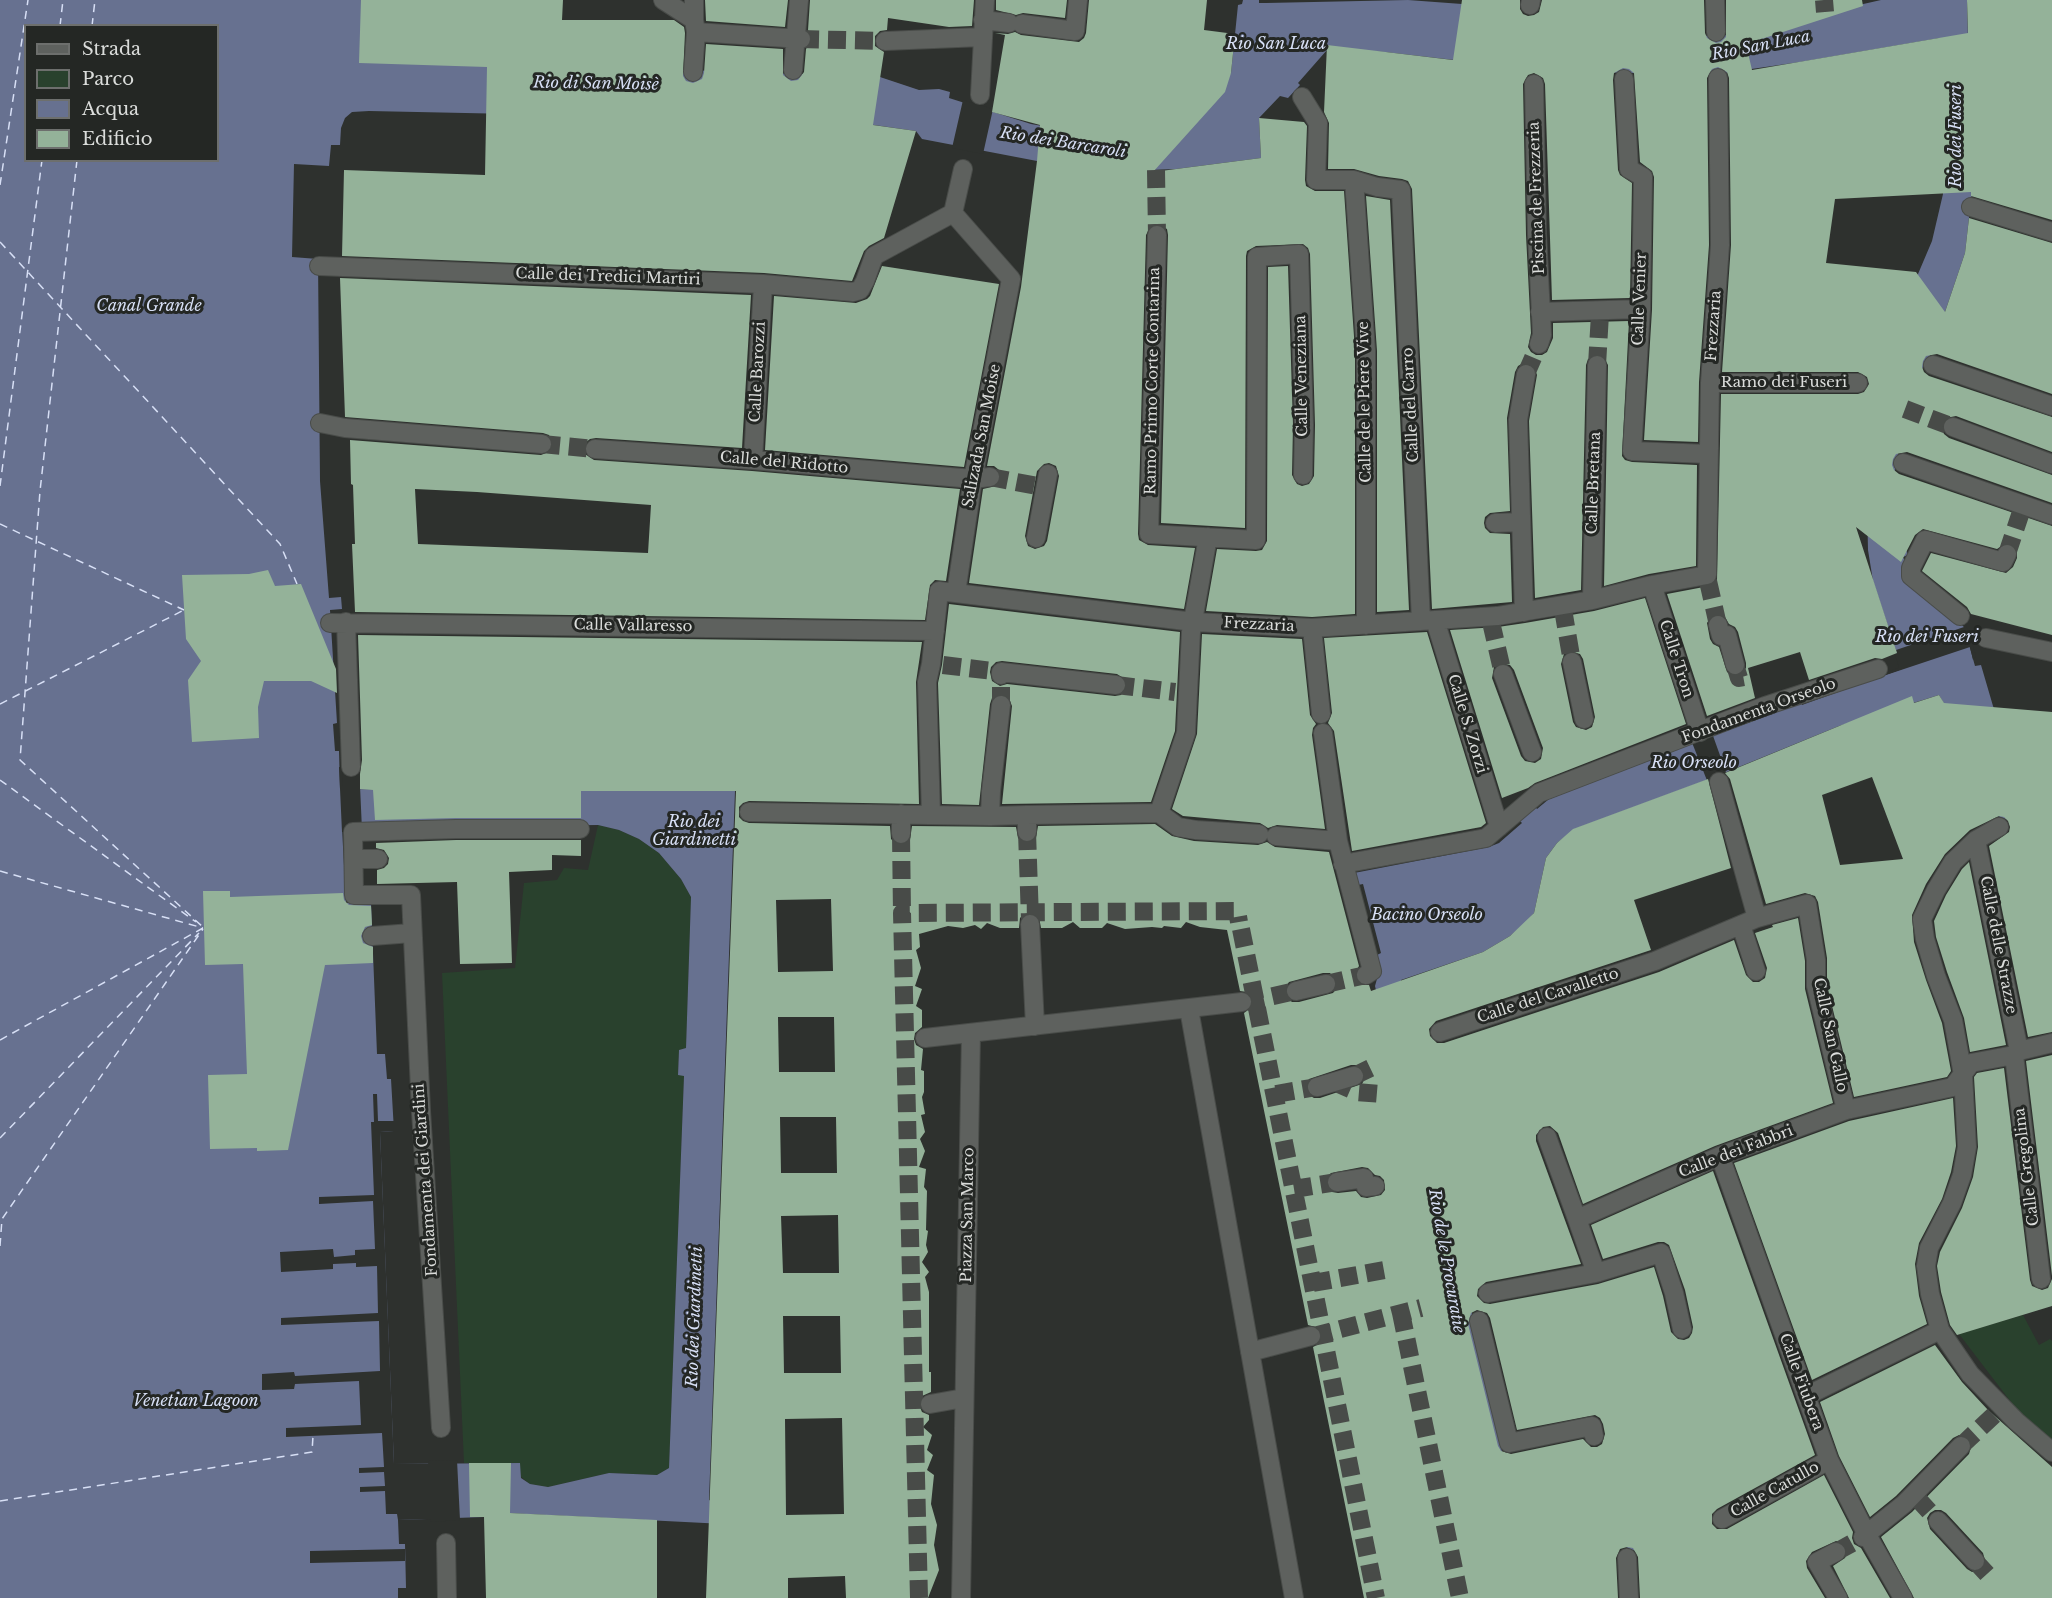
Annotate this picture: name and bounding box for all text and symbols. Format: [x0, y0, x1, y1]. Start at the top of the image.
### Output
legend [24, 24, 219, 162]
water label: Rio San Luca [1710, 27, 1812, 65]
water label: Rio San Luca [1226, 34, 1326, 54]
text: Strada [82, 38, 141, 60]
text: Parco [82, 68, 134, 90]
water label: Rio di San Moisè [533, 73, 659, 95]
water label: Rio dei Fuseri [1946, 84, 1966, 188]
text: Acqua [82, 98, 139, 120]
street label: Piscina de Frezzeria [1525, 121, 1549, 275]
water label: Rio dei Barcaroli [999, 124, 1127, 162]
text: Edificio [82, 128, 153, 150]
street label: Calle Venier [1629, 252, 1651, 346]
street label: Calle dei Tredici Martiri [515, 265, 701, 289]
street label: Ramo Primo Corte Contarina [1142, 267, 1164, 495]
street label: Frezzaria [1703, 290, 1725, 362]
water label: Canal Grande [96, 296, 202, 316]
street label: Calle Veneziana [1292, 315, 1312, 437]
street label: Calle Barozzi [746, 321, 770, 423]
street label: Calle de le Piere Vive [1355, 321, 1375, 483]
street label: Calle del Carro [1399, 347, 1423, 463]
street label: Salizada San Moise [959, 362, 1005, 510]
street label: Ramo dei Fuseri [1721, 374, 1847, 392]
street label: Calle Bretana [1583, 431, 1605, 535]
street label: Calle del Ridotto [719, 448, 849, 478]
street label: Frezzaria [1223, 614, 1295, 636]
street label: Calle Vallaresso [573, 616, 693, 636]
street label: Calle Tron [1655, 618, 1697, 700]
water label: Rio dei Fuseri [1875, 627, 1979, 647]
street label: Calle S. Zorzi [1443, 672, 1491, 776]
street label: Fondamenta Orseolo [1680, 675, 1838, 747]
water label: Rio Orseolo [1651, 753, 1737, 773]
water label: Rio dei Giardinetti [652, 812, 736, 850]
street label: Calle delle Strazze [1976, 874, 2020, 1016]
water label: Bacino Orseolo [1371, 905, 1483, 925]
street label: Calle del Cavalletto [1475, 965, 1621, 1027]
street label: Calle San Gallo [1809, 976, 1851, 1094]
street label: Fondamenta dei Giardini [410, 1083, 442, 1277]
street label: Calle Gregolina [2011, 1107, 2043, 1227]
street label: Calle dei Fabbri [1676, 1122, 1796, 1182]
street label: Piazza San Marco [958, 1147, 978, 1283]
water label: Rio de le Procuratie [1424, 1187, 1468, 1335]
water label: Rio dei Giardinetti [683, 1246, 707, 1388]
street label: Calle Fiubera [1775, 1331, 1827, 1433]
water label: Venetian Lagoon [133, 1391, 259, 1411]
street label: Calle Catullo [1728, 1458, 1822, 1522]

